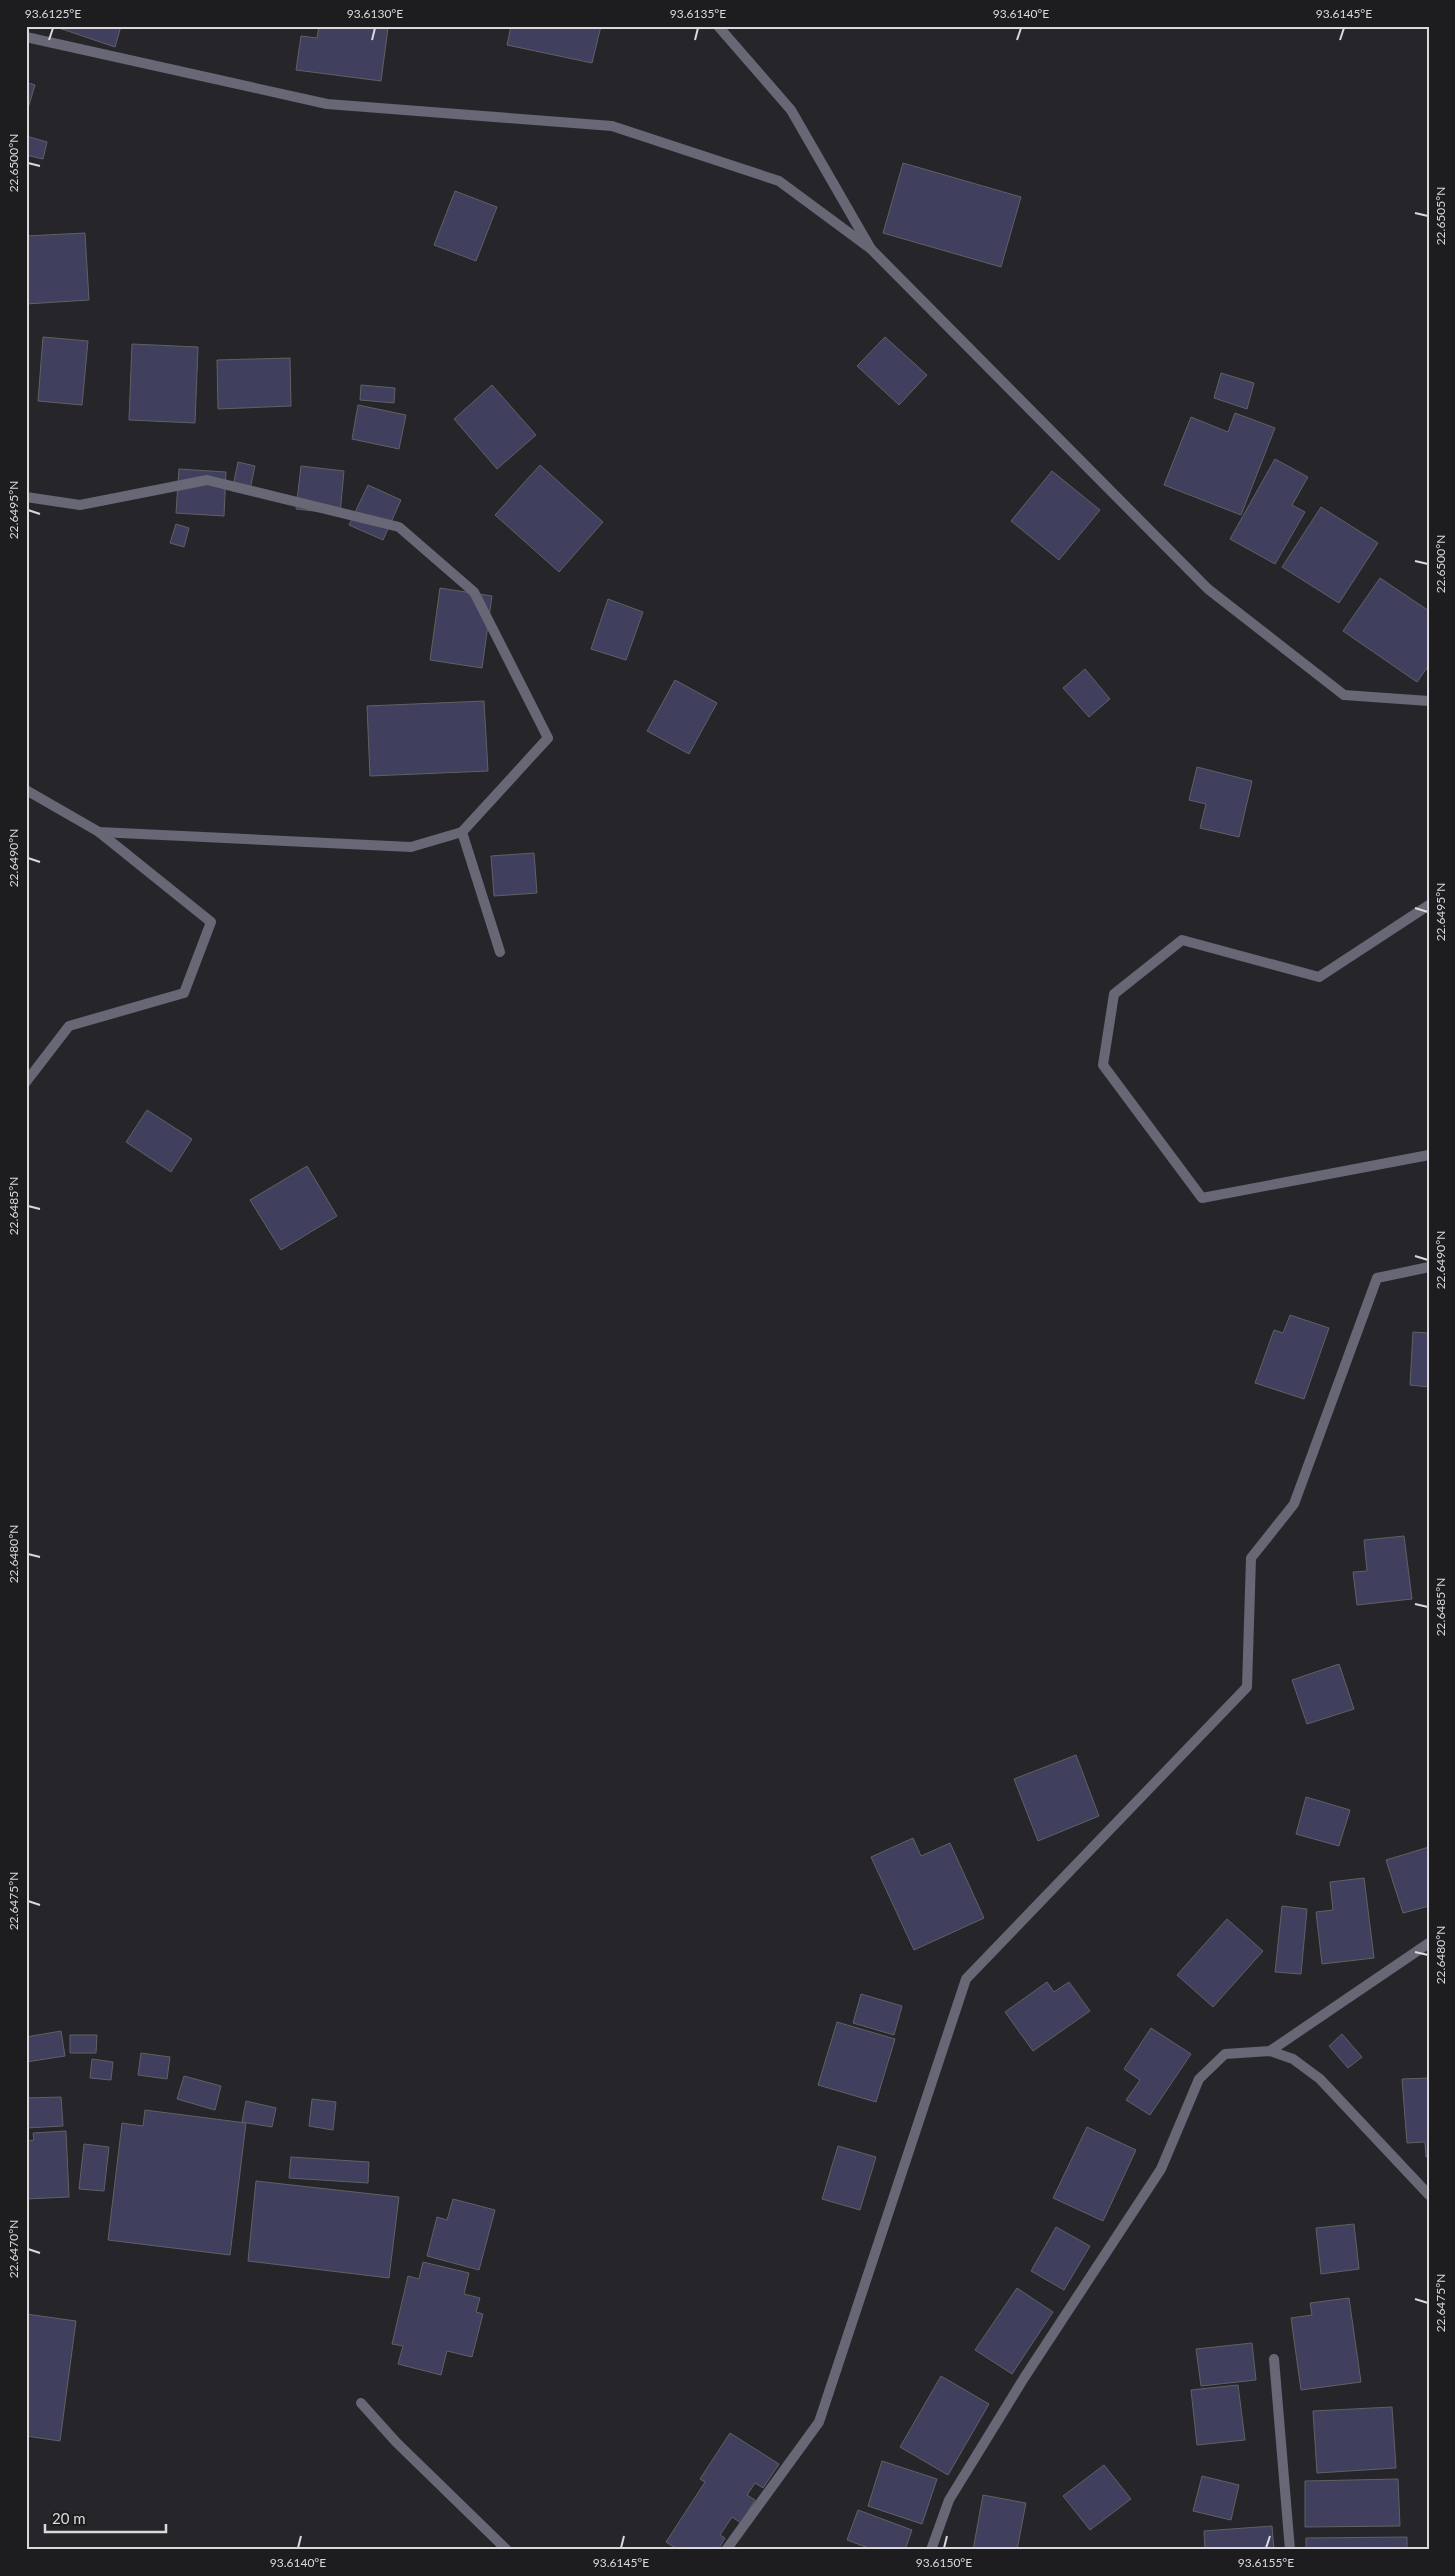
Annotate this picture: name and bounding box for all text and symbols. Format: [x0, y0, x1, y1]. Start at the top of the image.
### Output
text: 93.6125°E [25, 6, 81, 21]
text: 93.6130°E [347, 6, 403, 21]
text: 93.6135°E [670, 6, 726, 21]
text: 93.6140°E [993, 6, 1049, 21]
text: 93.6145°E [1316, 6, 1372, 21]
text: 22.6500°N [6, 134, 21, 192]
text: 22.6505°N [1433, 187, 1448, 245]
text: 22.6495°N [6, 481, 21, 539]
text: 22.6500°N [1433, 535, 1448, 593]
text: 22.6490°N [6, 829, 21, 887]
text: 22.6495°N [1433, 883, 1448, 941]
text: 22.6485°N [6, 1177, 21, 1235]
text: 22.6490°N [1433, 1231, 1448, 1289]
text: 22.6480°N [6, 1525, 21, 1583]
text: 22.6485°N [1433, 1578, 1448, 1636]
text: 22.6475°N [6, 1872, 21, 1930]
text: 22.6480°N [1433, 1926, 1448, 1984]
text: 22.6470°N [6, 2220, 21, 2278]
text: 22.6475°N [1433, 2274, 1448, 2332]
scale bar [45, 2501, 166, 2533]
text: 20 m [52, 2509, 86, 2527]
text: 93.6140°E [270, 2555, 326, 2570]
text: 93.6145°E [593, 2555, 649, 2570]
text: 93.6150°E [916, 2555, 972, 2570]
text: 93.6155°E [1238, 2555, 1294, 2570]

